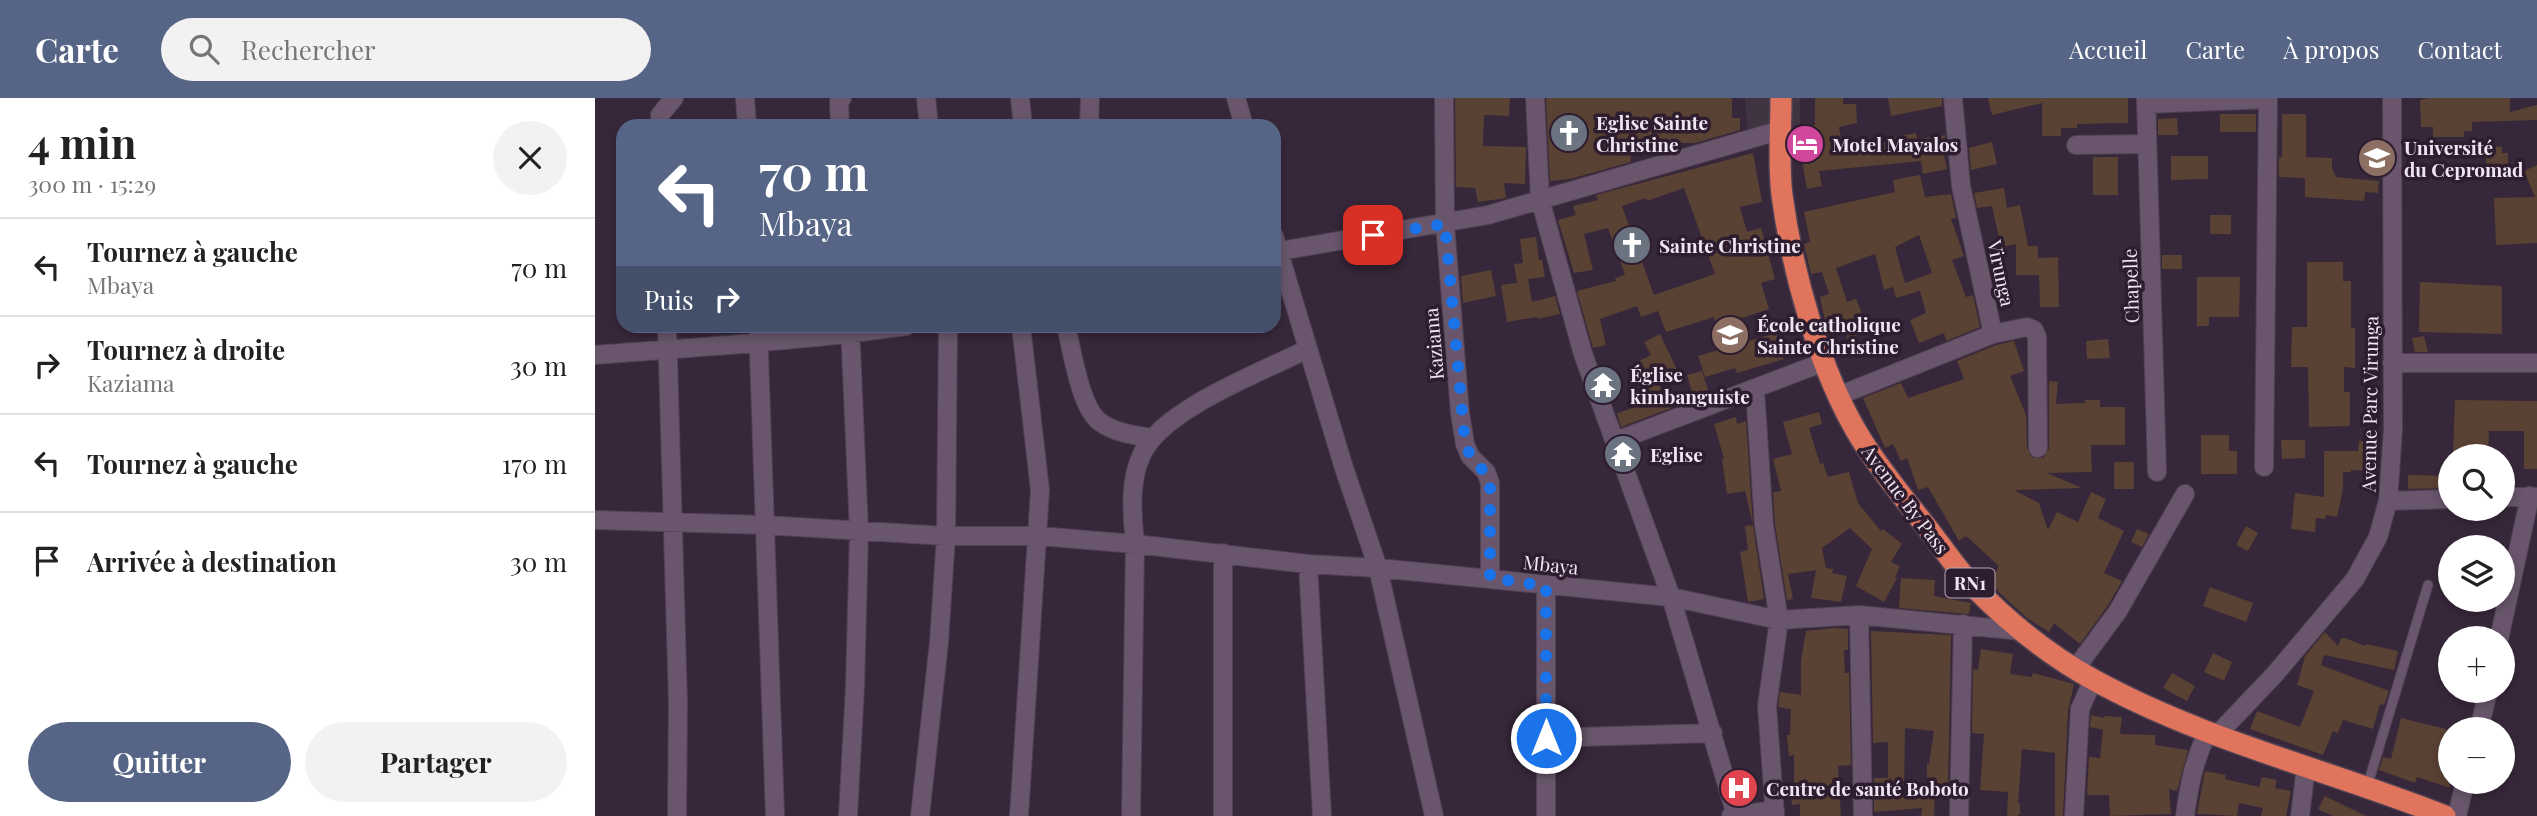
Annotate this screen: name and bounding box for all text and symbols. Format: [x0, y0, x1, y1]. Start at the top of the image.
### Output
search box [161, 18, 651, 81]
text: Carte [35, 27, 119, 71]
icon: search [185, 30, 223, 68]
text: Rechercher [241, 32, 376, 67]
text: Accueil [2069, 33, 2147, 65]
text: Carte [2185, 33, 2245, 65]
text: À propos [2283, 33, 2379, 65]
text: Contact [2417, 33, 2502, 65]
place label: Eglise Sainte Christine [1596, 109, 1708, 157]
church icon: Eglise Sainte Christine [1548, 112, 1590, 154]
text: 4 min [28, 114, 137, 170]
button: close [493, 121, 567, 195]
hotel icon: Motel Mayalos [1784, 123, 1826, 165]
place label: Motel Mayalos [1832, 131, 1959, 157]
place label: Université du Cepromad [2404, 134, 2524, 182]
school or university icon: Université du Cepromad [2356, 137, 2398, 179]
text: 70 m [759, 138, 869, 203]
icon: left [644, 147, 735, 238]
text: 300 m · 15:29 [28, 168, 156, 199]
text: Mbaya [759, 201, 853, 244]
pin [1343, 205, 1403, 265]
icon: arrive [1354, 216, 1392, 254]
church icon: Sainte Christine [1611, 224, 1653, 266]
place label: Sainte Christine [1659, 232, 1801, 258]
text: Tournez à gauche [87, 234, 298, 269]
street label: Virunga [1982, 237, 2022, 309]
icon: left [28, 248, 66, 286]
street label: Chapelle [2116, 248, 2144, 324]
text: 70 m [511, 250, 567, 285]
text: Mbaya [87, 269, 154, 300]
icon: right [708, 280, 746, 318]
text: Puis [644, 282, 694, 317]
street label: Kaziama [1417, 306, 1449, 381]
place label: École catholique Sainte Christine [1757, 311, 1901, 359]
school or university icon: École catholique Sainte Christine [1709, 314, 1751, 356]
street label: Avenue Parc Virunga [2354, 315, 2384, 493]
text: Tournez à droite [87, 332, 285, 367]
icon: right [28, 346, 66, 384]
text: 30 m [510, 348, 567, 383]
place label: Église kimbanguiste [1630, 361, 1750, 409]
temple icon: Église kimbanguiste [1582, 364, 1624, 406]
text: Kaziama [87, 367, 175, 398]
temple icon: Eglise [1602, 433, 1644, 475]
street label: Avenue By Pass [1856, 438, 1956, 559]
place label: Eglise [1650, 441, 1703, 467]
icon: left [28, 444, 66, 482]
map controls [2438, 444, 2515, 794]
button: search [2438, 444, 2515, 521]
text: Tournez à gauche [87, 446, 298, 481]
text: 170 m [502, 446, 567, 481]
button: layers [2438, 535, 2515, 612]
icon: arrive [28, 542, 66, 580]
text: Arrivée à destination [87, 544, 337, 579]
text: 30 m [510, 544, 567, 579]
street label: Mbaya [1522, 548, 1580, 580]
road number: RN1 [1945, 569, 1995, 598]
button: + [2438, 626, 2515, 703]
position arrow [1509, 701, 1583, 775]
button: − [2438, 717, 2515, 794]
button: Quitter [28, 722, 291, 802]
button: Partager [305, 722, 567, 802]
hospital icon: Centre de santé Boboto [1718, 767, 1760, 809]
place label: Centre de santé Boboto [1766, 775, 1969, 801]

